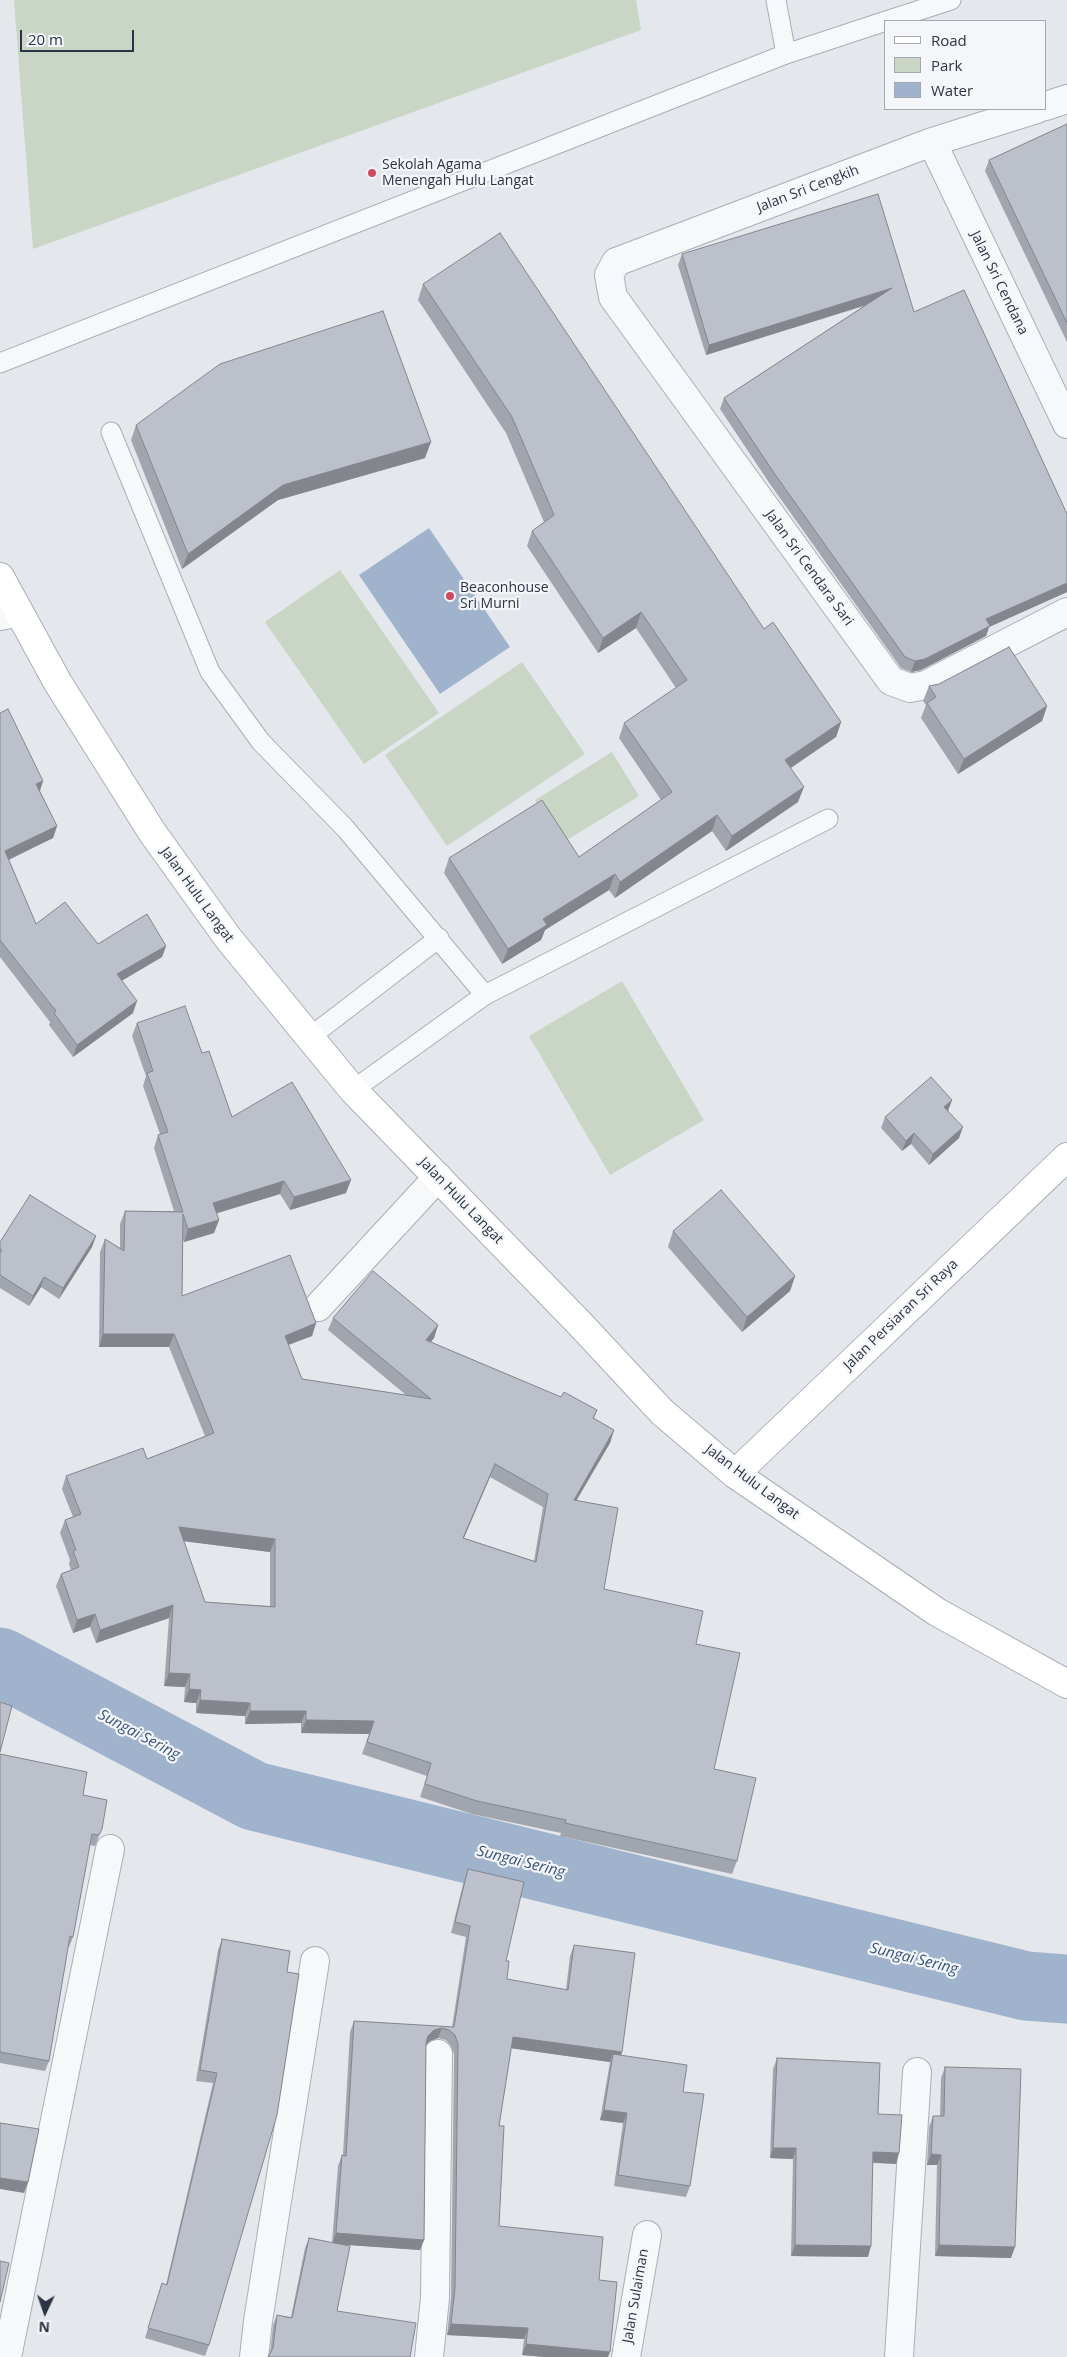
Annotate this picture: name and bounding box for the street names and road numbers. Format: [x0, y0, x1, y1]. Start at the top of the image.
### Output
street label: Jalan Sri Cengkih [755, 162, 861, 216]
street label: Jalan Sri Cendana [967, 228, 1031, 338]
street label: Jalan Sri Cendara Sari [761, 507, 857, 629]
street label: Jalan Hulu Langat [157, 844, 237, 946]
street label: Jalan Hulu Langat [415, 1154, 507, 1248]
street label: Jalan Persiaran Sri Raya [840, 1256, 962, 1374]
street label: Jalan Hulu Langat [702, 1441, 802, 1523]
street label: Jalan Sulaiman [619, 2248, 653, 2344]

